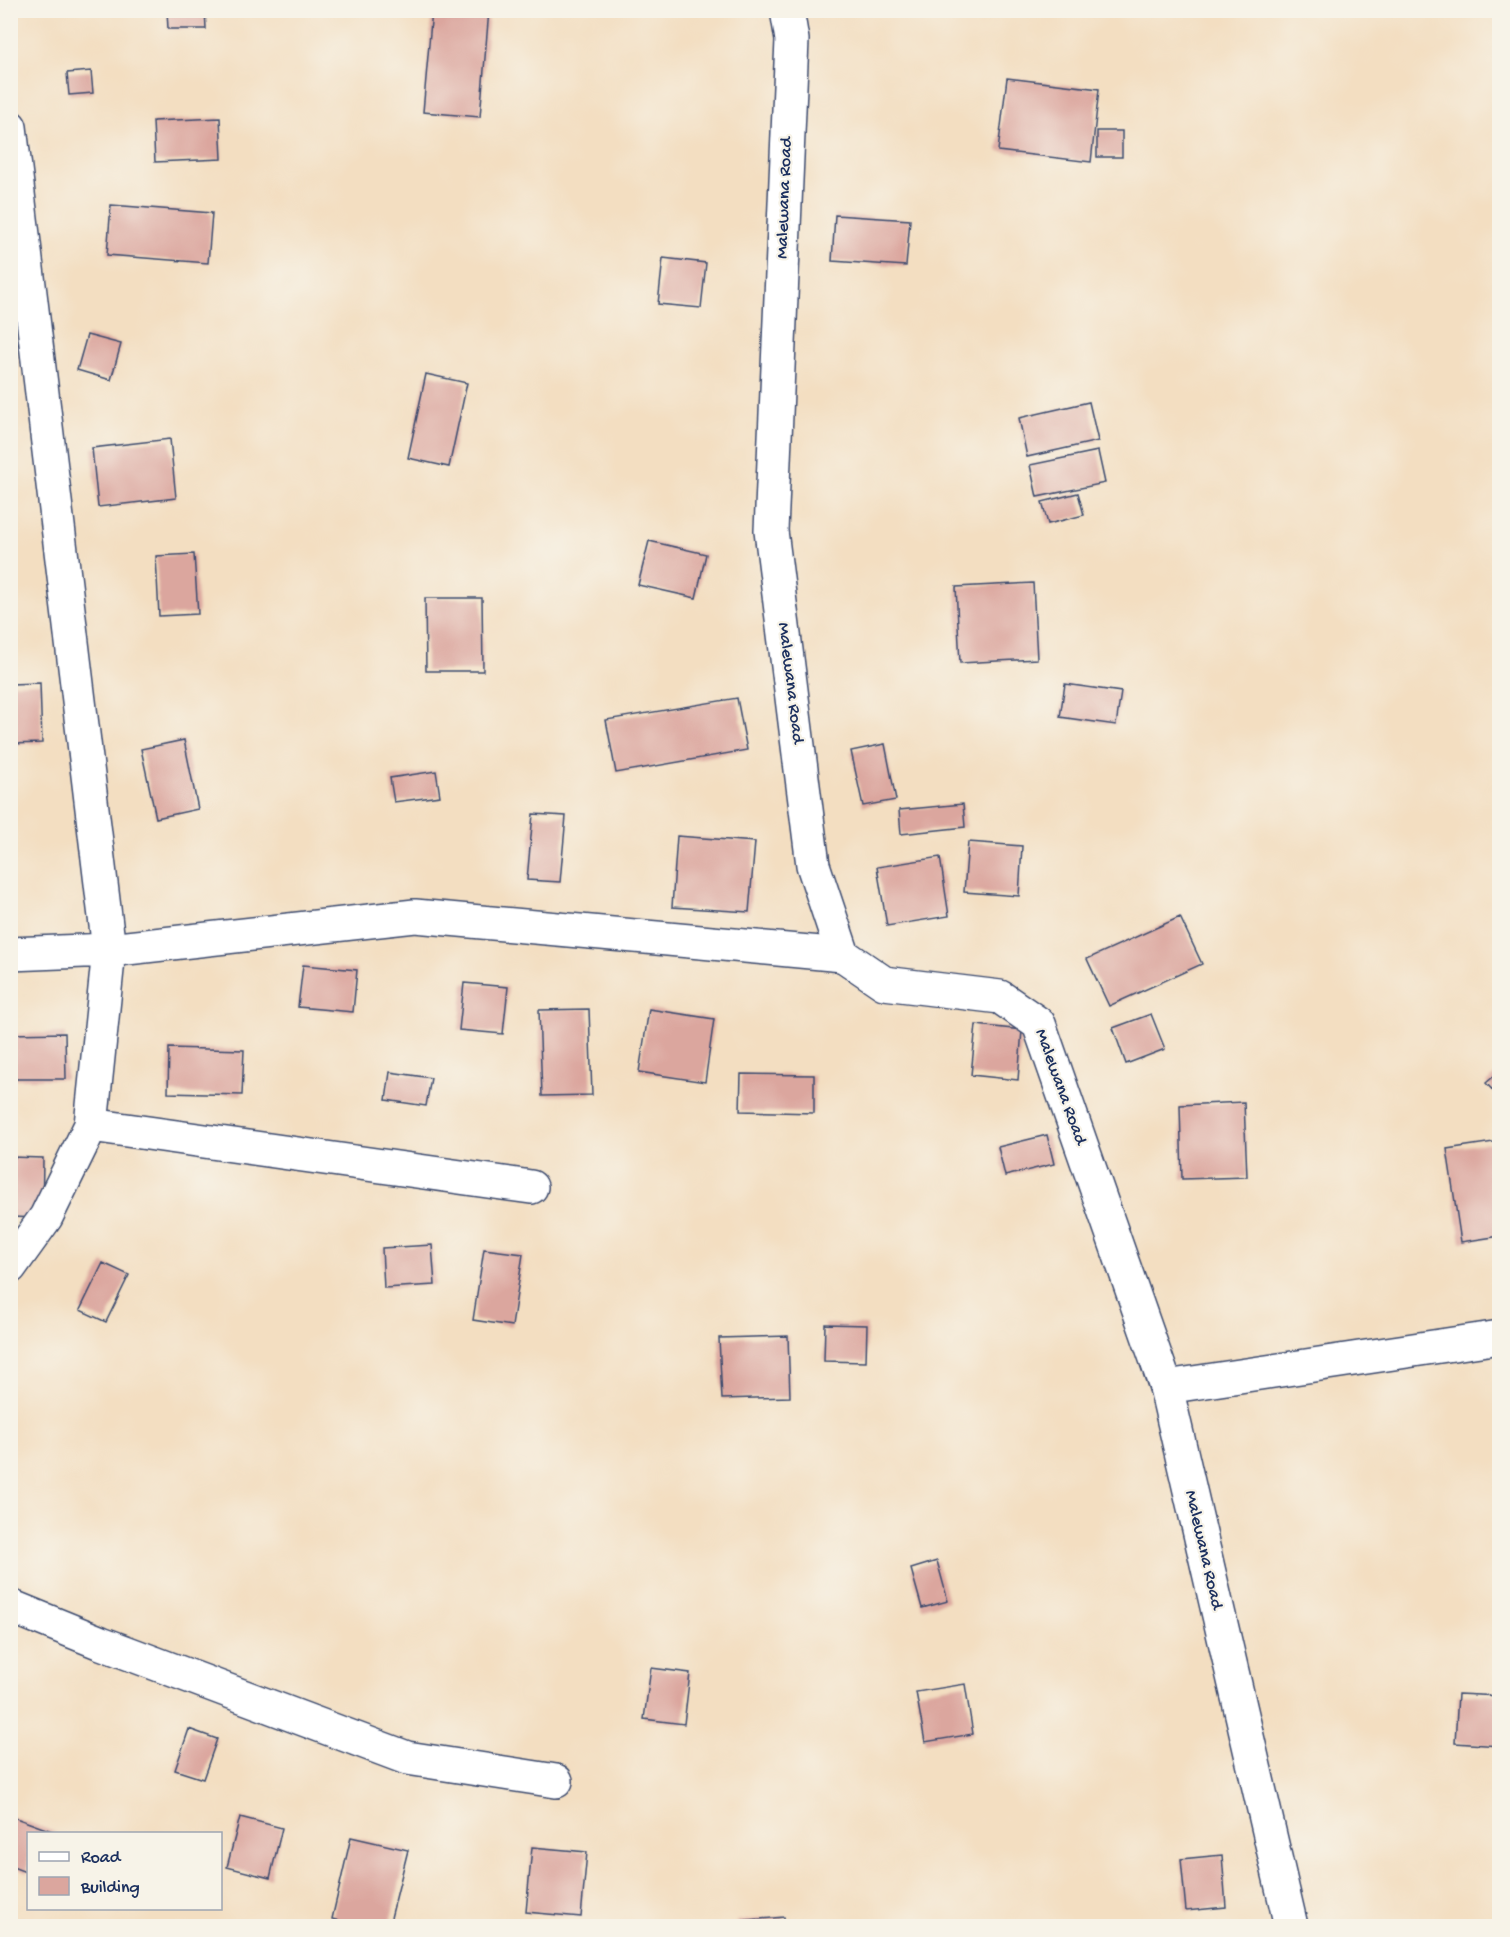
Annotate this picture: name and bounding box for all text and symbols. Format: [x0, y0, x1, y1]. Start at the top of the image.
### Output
street label: Malewana Road [772, 135, 798, 259]
street label: Malewana Road [772, 621, 808, 746]
street label: Malewana Road [1029, 1026, 1091, 1149]
street label: Malewana Road [1179, 1488, 1227, 1613]
legend [27, 1832, 222, 1910]
text: Road [81, 1848, 122, 1869]
text: Building [80, 1878, 140, 1899]

